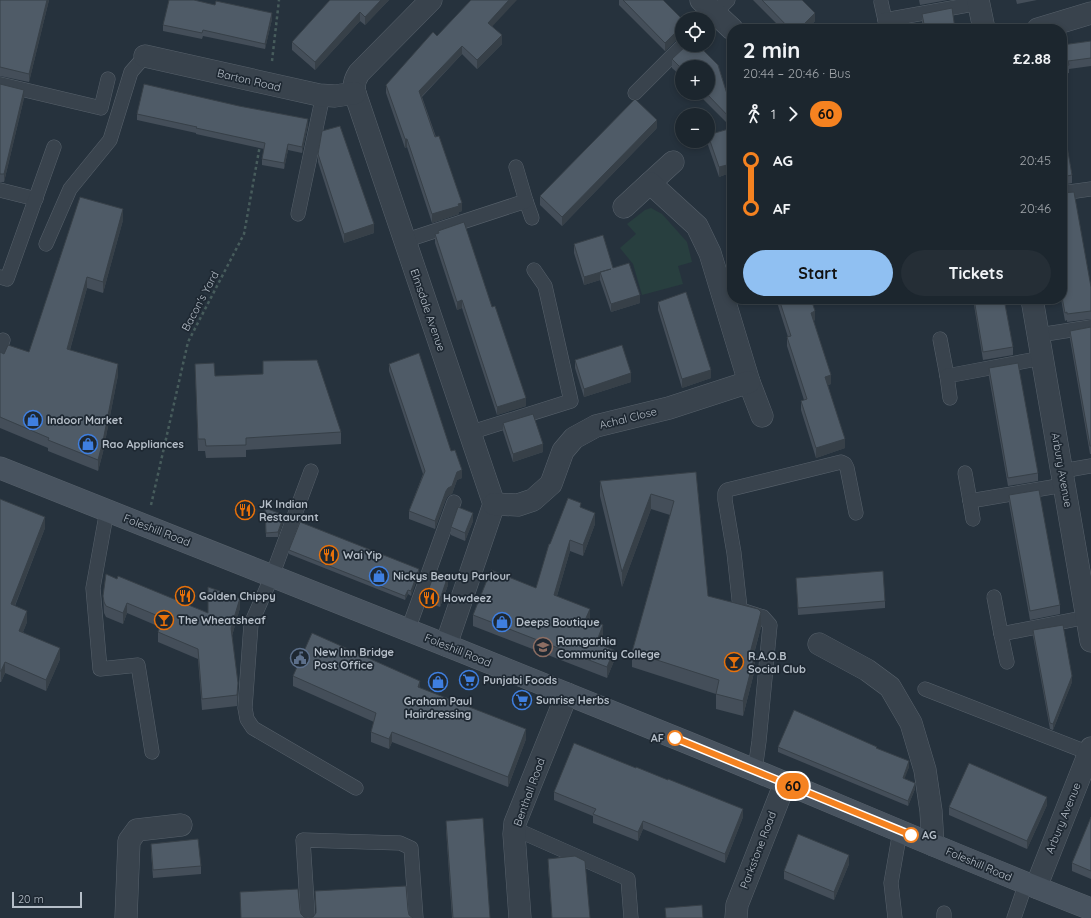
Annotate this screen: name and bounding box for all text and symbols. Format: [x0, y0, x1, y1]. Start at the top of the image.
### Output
map controls [675, 12, 715, 148]
button: locate [675, 12, 715, 52]
text: 2 min [743, 36, 800, 64]
text: £2.88 [1013, 49, 1051, 68]
button: + [675, 60, 715, 100]
text: 20:44 – 20:46 · Bus [743, 65, 851, 81]
street label: Barton Road [216, 66, 282, 94]
icon: walk [743, 103, 765, 125]
icon: forward [782, 103, 804, 125]
text: 60 [818, 105, 834, 123]
text: 1 [771, 106, 776, 122]
button: − [675, 108, 715, 148]
text: AG [773, 151, 793, 170]
text: 20:45 [1020, 152, 1051, 168]
text: AF [773, 199, 791, 218]
text: 20:46 [1020, 200, 1051, 216]
button: Start [743, 250, 893, 296]
button: Tickets [901, 250, 1051, 296]
street label: Elmsdale Avenue [407, 267, 449, 353]
street label: Bacon's Yard [178, 269, 222, 333]
street label: Achal Close [598, 404, 658, 432]
shop icon: Indoor Market [22, 409, 44, 431]
place label: Indoor Market [47, 413, 123, 427]
street label: Arbury Avenue [1049, 432, 1075, 508]
shop icon: Rao Appliances [77, 433, 99, 455]
place label: Rao Appliances [102, 437, 184, 451]
place label: JK Indian Restaurant [259, 497, 319, 524]
restaurant icon: JK Indian Restaurant [234, 499, 256, 521]
street label: Foleshill Road [122, 511, 192, 549]
restaurant icon: Wai Yip [318, 544, 340, 566]
place label: Wai Yip [343, 548, 382, 562]
shop icon: Nickys Beauty Parlour [368, 565, 390, 587]
place label: Nickys Beauty Parlour [393, 569, 511, 583]
restaurant icon: Golden Chippy [174, 585, 196, 607]
restaurant icon: Howdeez [418, 587, 440, 609]
place label: Golden Chippy [199, 589, 276, 603]
place label: Howdeez [443, 591, 492, 605]
bar icon: The Wheatsheaf [153, 609, 175, 631]
shop icon: Deeps Boutique [491, 611, 513, 633]
place label: The Wheatsheaf [178, 613, 266, 627]
place label: Deeps Boutique [516, 615, 600, 629]
street label: Foleshill Road [423, 630, 493, 670]
place label: Ramgarhia Community College [557, 634, 661, 661]
school or university icon: Ramgarhia Community College [532, 636, 554, 658]
place label: New Inn Bridge Post Office [314, 645, 395, 672]
public building icon: New Inn Bridge Post Office [289, 647, 311, 669]
place label: R.A.O.B Social Club [748, 649, 806, 676]
bar icon: R.A.O.B Social Club [723, 651, 745, 673]
supermarket icon: Punjabi Foods [458, 669, 480, 691]
shop icon: Graham Paul Hairdressing [427, 671, 449, 693]
place label: Punjabi Foods [483, 673, 557, 687]
supermarket icon: Sunrise Herbs [511, 689, 533, 711]
place label: Sunrise Herbs [536, 693, 609, 707]
place label: Graham Paul Hairdressing [404, 694, 472, 721]
marker: AF [667, 730, 683, 746]
place label: AF [651, 731, 664, 745]
street label: Benthall Road [510, 756, 548, 828]
line badge: 60 [775, 773, 811, 799]
text: 60 [785, 777, 801, 795]
street label: Arbury Avenue [1042, 780, 1084, 856]
street label: Parkstone Road [737, 809, 779, 891]
marker: AG [903, 827, 919, 843]
place label: AG [922, 828, 937, 842]
street label: Foleshill Road [944, 844, 1014, 884]
scale bar [12, 890, 82, 909]
text: 20 m [18, 892, 44, 906]

